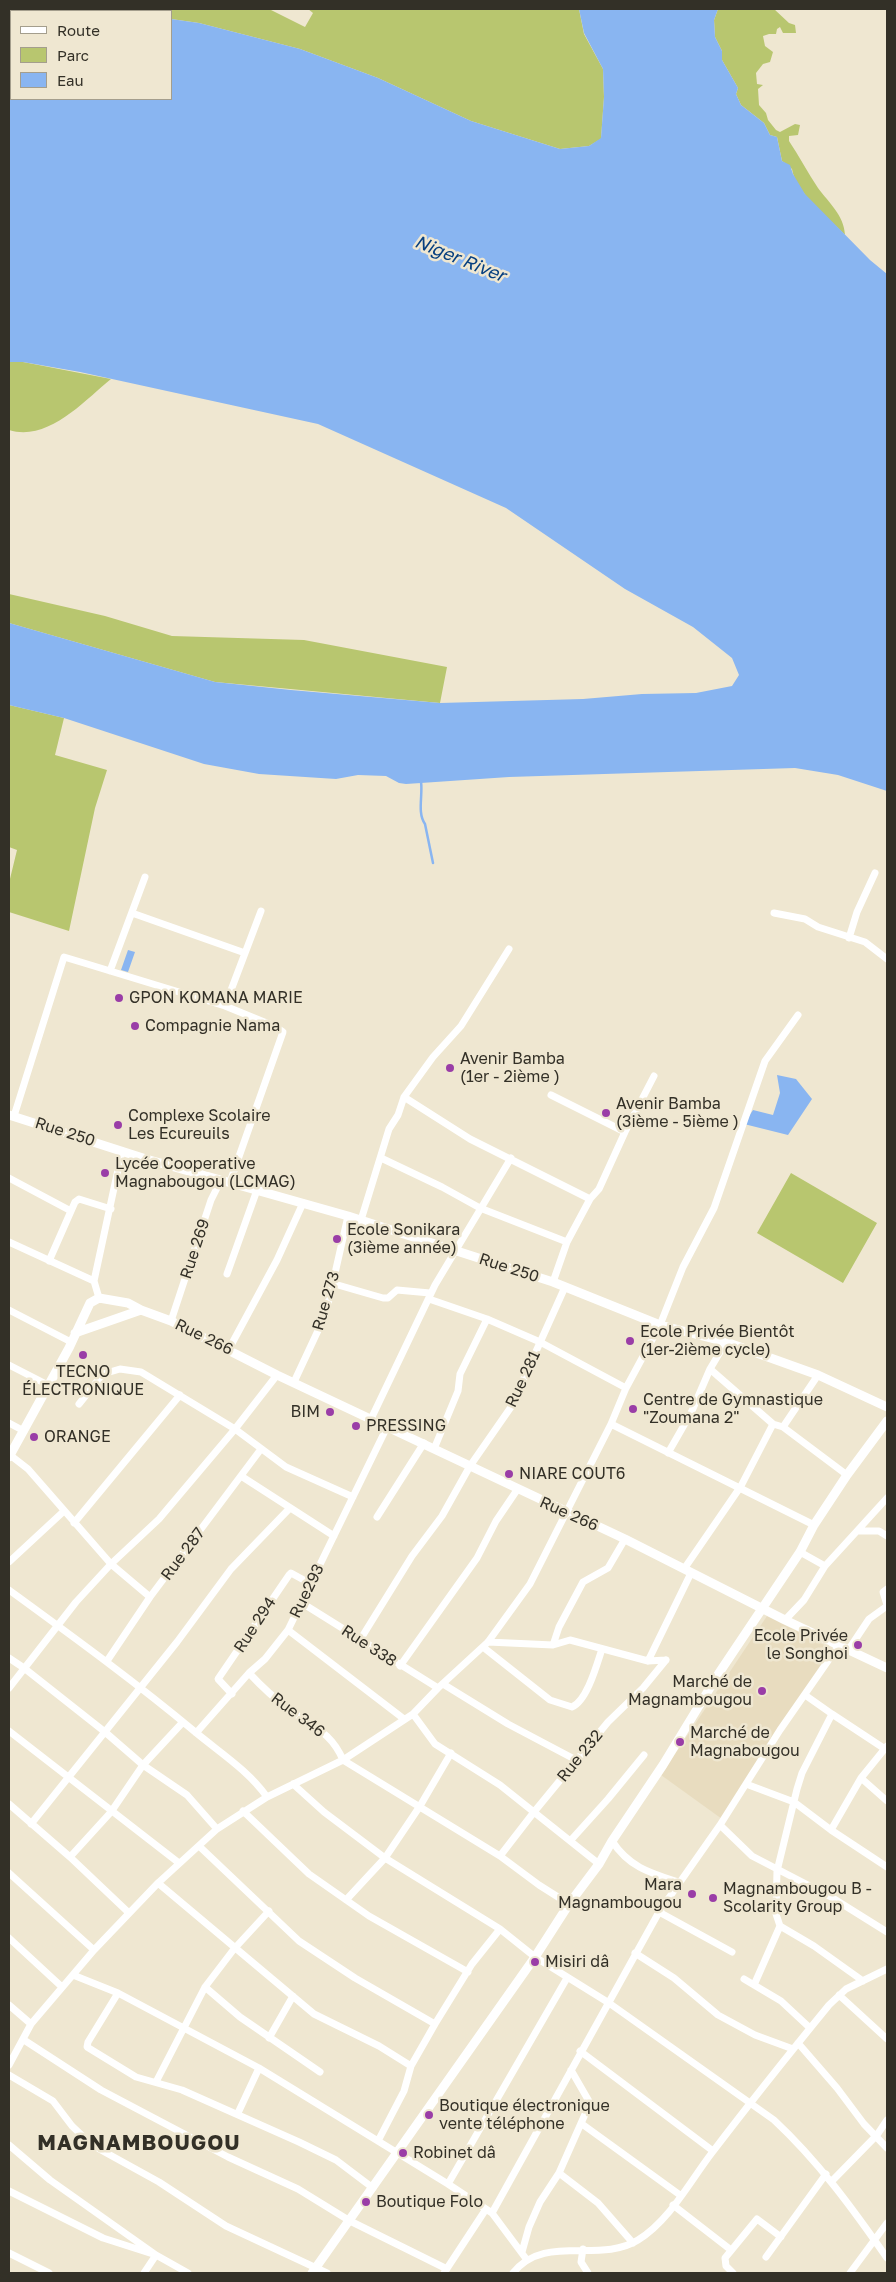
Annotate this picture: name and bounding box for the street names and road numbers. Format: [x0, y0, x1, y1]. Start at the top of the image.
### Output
street label: Rue 250 [33, 1113, 97, 1151]
street label: Rue 269 [176, 1216, 214, 1282]
street label: Rue 250 [477, 1249, 541, 1287]
street label: Rue 273 [308, 1269, 344, 1333]
street label: Rue 266 [172, 1315, 236, 1359]
street label: Rue 281 [502, 1348, 544, 1410]
street label: Rue 266 [537, 1493, 601, 1535]
street label: Rue 287 [157, 1524, 209, 1584]
street label: Rue293 [286, 1561, 328, 1621]
street label: Rue 294 [230, 1594, 280, 1656]
street label: Rue 338 [338, 1621, 400, 1671]
street label: Rue 346 [267, 1689, 329, 1741]
street label: Rue 232 [553, 1726, 607, 1786]

